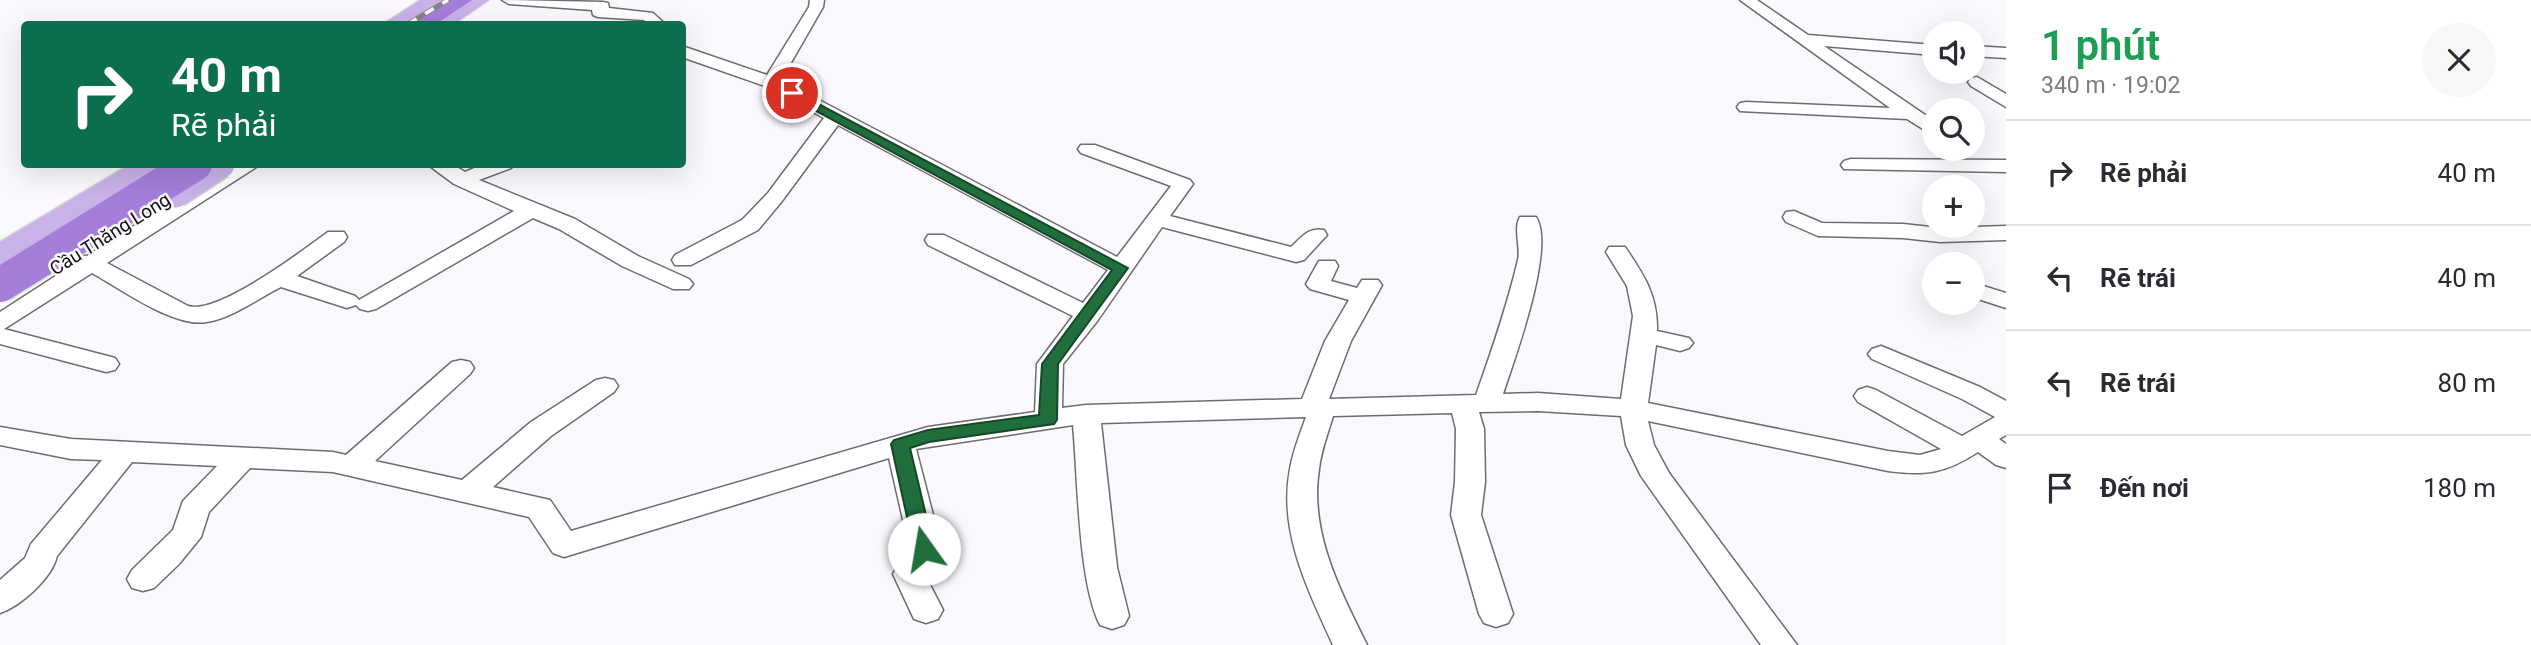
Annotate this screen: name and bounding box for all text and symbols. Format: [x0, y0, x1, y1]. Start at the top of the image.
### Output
map controls [1922, 21, 1985, 315]
button: sound [1922, 21, 1985, 84]
text: 1 phút [2041, 21, 2160, 70]
button: close [2422, 23, 2496, 97]
text: 40 m [171, 47, 282, 104]
icon: right [56, 49, 147, 140]
pin [762, 63, 822, 123]
text: 340 m · 19:02 [2041, 72, 2180, 99]
icon: arrive [773, 74, 811, 112]
button: search [1922, 98, 1985, 161]
text: Rẽ phải [171, 106, 276, 144]
icon: right [2041, 154, 2079, 192]
text: Rẽ phải [2100, 158, 2187, 188]
text: 40 m [2438, 158, 2496, 188]
button: + [1922, 175, 1985, 238]
street label: Cầu Thăng Long [45, 188, 175, 280]
button: − [1922, 252, 1985, 315]
icon: left [2041, 259, 2079, 297]
text: Rẽ trái [2100, 263, 2176, 293]
text: 40 m [2438, 263, 2496, 293]
icon: left [2041, 364, 2079, 402]
text: Rẽ trái [2100, 368, 2176, 398]
text: 80 m [2438, 368, 2496, 398]
icon: arrive [2041, 469, 2079, 507]
text: Đến nơi [2100, 473, 2189, 503]
text: 180 m [2423, 473, 2496, 503]
position arrow [887, 512, 961, 586]

